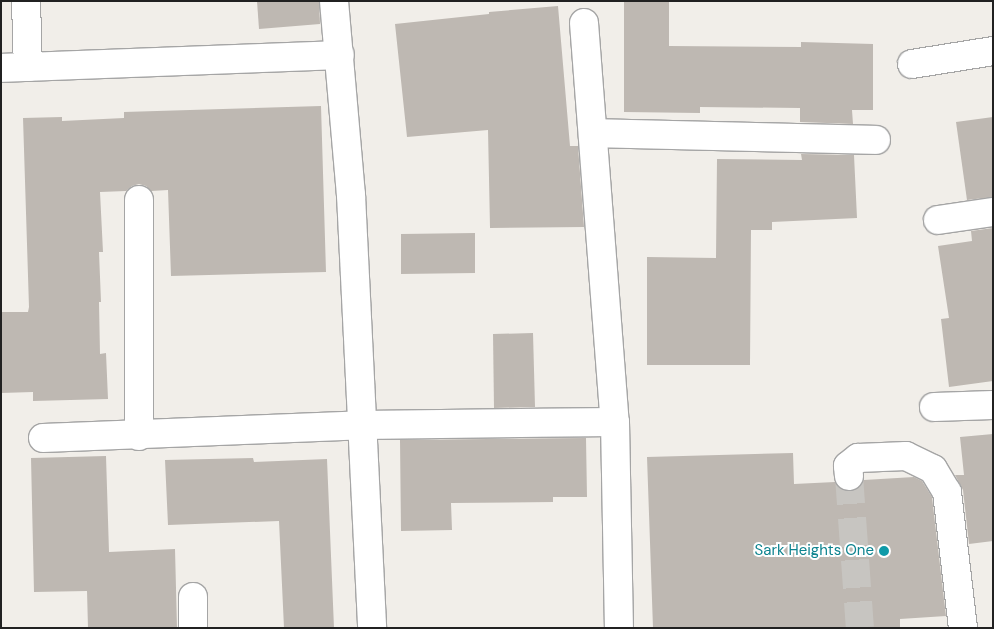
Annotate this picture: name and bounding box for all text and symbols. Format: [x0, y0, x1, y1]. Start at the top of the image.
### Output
place label: Sark Heights One [755, 542, 874, 560]
marker: Sark Heights One [878, 545, 890, 557]

